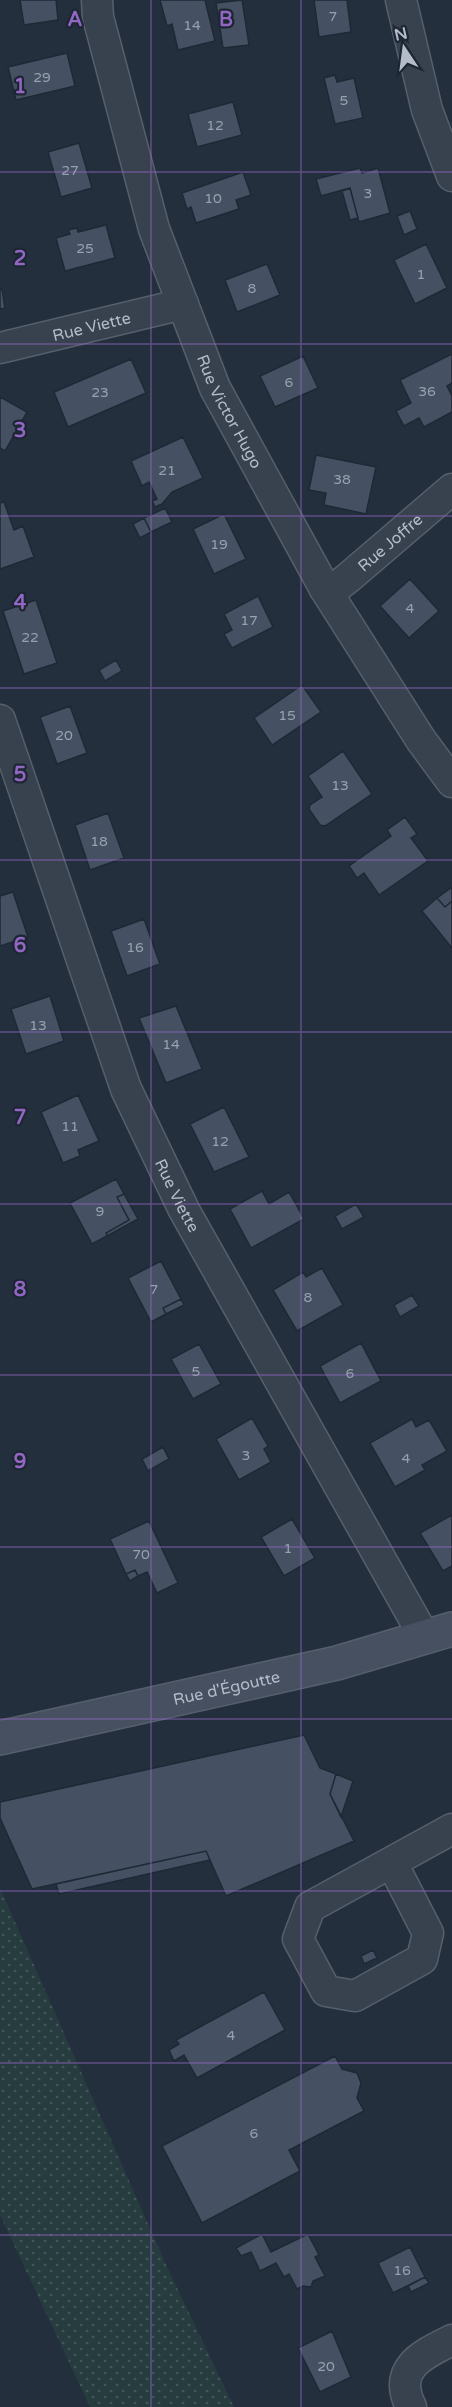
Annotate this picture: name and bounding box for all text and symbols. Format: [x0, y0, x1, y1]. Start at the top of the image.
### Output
text: A [68, 8, 83, 32]
text: B [219, 8, 233, 32]
house number: 7 [329, 8, 337, 25]
house number: 14 [183, 17, 201, 34]
north arrow [374, 18, 434, 78]
text: N [392, 23, 409, 46]
house number: 29 [33, 69, 51, 86]
text: 1 [14, 75, 26, 99]
house number: 5 [340, 92, 348, 109]
house number: 12 [206, 117, 224, 134]
house number: 27 [61, 162, 79, 179]
house number: 3 [364, 185, 372, 202]
house number: 10 [204, 190, 222, 207]
house number: 25 [76, 240, 94, 257]
text: 2 [14, 247, 26, 271]
house number: 1 [417, 266, 425, 283]
house number: 8 [248, 280, 257, 297]
street label: Rue Viette [51, 308, 133, 346]
street label: Rue Victor Hugo [192, 352, 266, 472]
house number: 6 [285, 374, 294, 391]
house number: 36 [418, 383, 436, 400]
house number: 23 [91, 384, 109, 401]
text: 3 [14, 419, 26, 443]
house number: 21 [158, 462, 176, 479]
house number: 38 [333, 471, 351, 488]
street label: Rue Joffre [354, 510, 427, 576]
house number: 19 [210, 536, 228, 553]
text: 4 [14, 591, 27, 615]
house number: 4 [406, 600, 415, 617]
house number: 17 [240, 612, 258, 629]
house number: 22 [21, 629, 39, 646]
house number: 15 [278, 707, 296, 724]
house number: 20 [55, 727, 73, 744]
text: 5 [14, 763, 26, 787]
house number: 13 [331, 777, 349, 794]
house number: 18 [90, 833, 108, 850]
text: 6 [14, 934, 26, 958]
house number: 16 [126, 939, 144, 956]
house number: 13 [29, 1017, 47, 1034]
house number: 14 [162, 1036, 180, 1053]
text: 7 [14, 1106, 26, 1130]
house number: 11 [61, 1118, 79, 1135]
house number: 12 [211, 1133, 229, 1150]
street label: Rue Viette [150, 1156, 203, 1236]
house number: 9 [96, 1203, 104, 1220]
text: 8 [14, 1278, 26, 1302]
house number: 7 [150, 1281, 158, 1298]
house number: 8 [304, 1289, 313, 1306]
house number: 5 [192, 1363, 200, 1380]
house number: 6 [346, 1365, 355, 1382]
house number: 3 [242, 1447, 250, 1464]
text: 9 [14, 1450, 26, 1474]
house number: 4 [402, 1450, 411, 1467]
house number: 1 [284, 1540, 292, 1557]
house number: 70 [132, 1546, 150, 1563]
street label: Rue d'Égoutte [171, 1667, 282, 1710]
house number: 4 [227, 2027, 236, 2044]
house number: 6 [250, 2125, 259, 2142]
house number: 16 [393, 2262, 411, 2279]
house number: 20 [317, 2358, 335, 2375]

